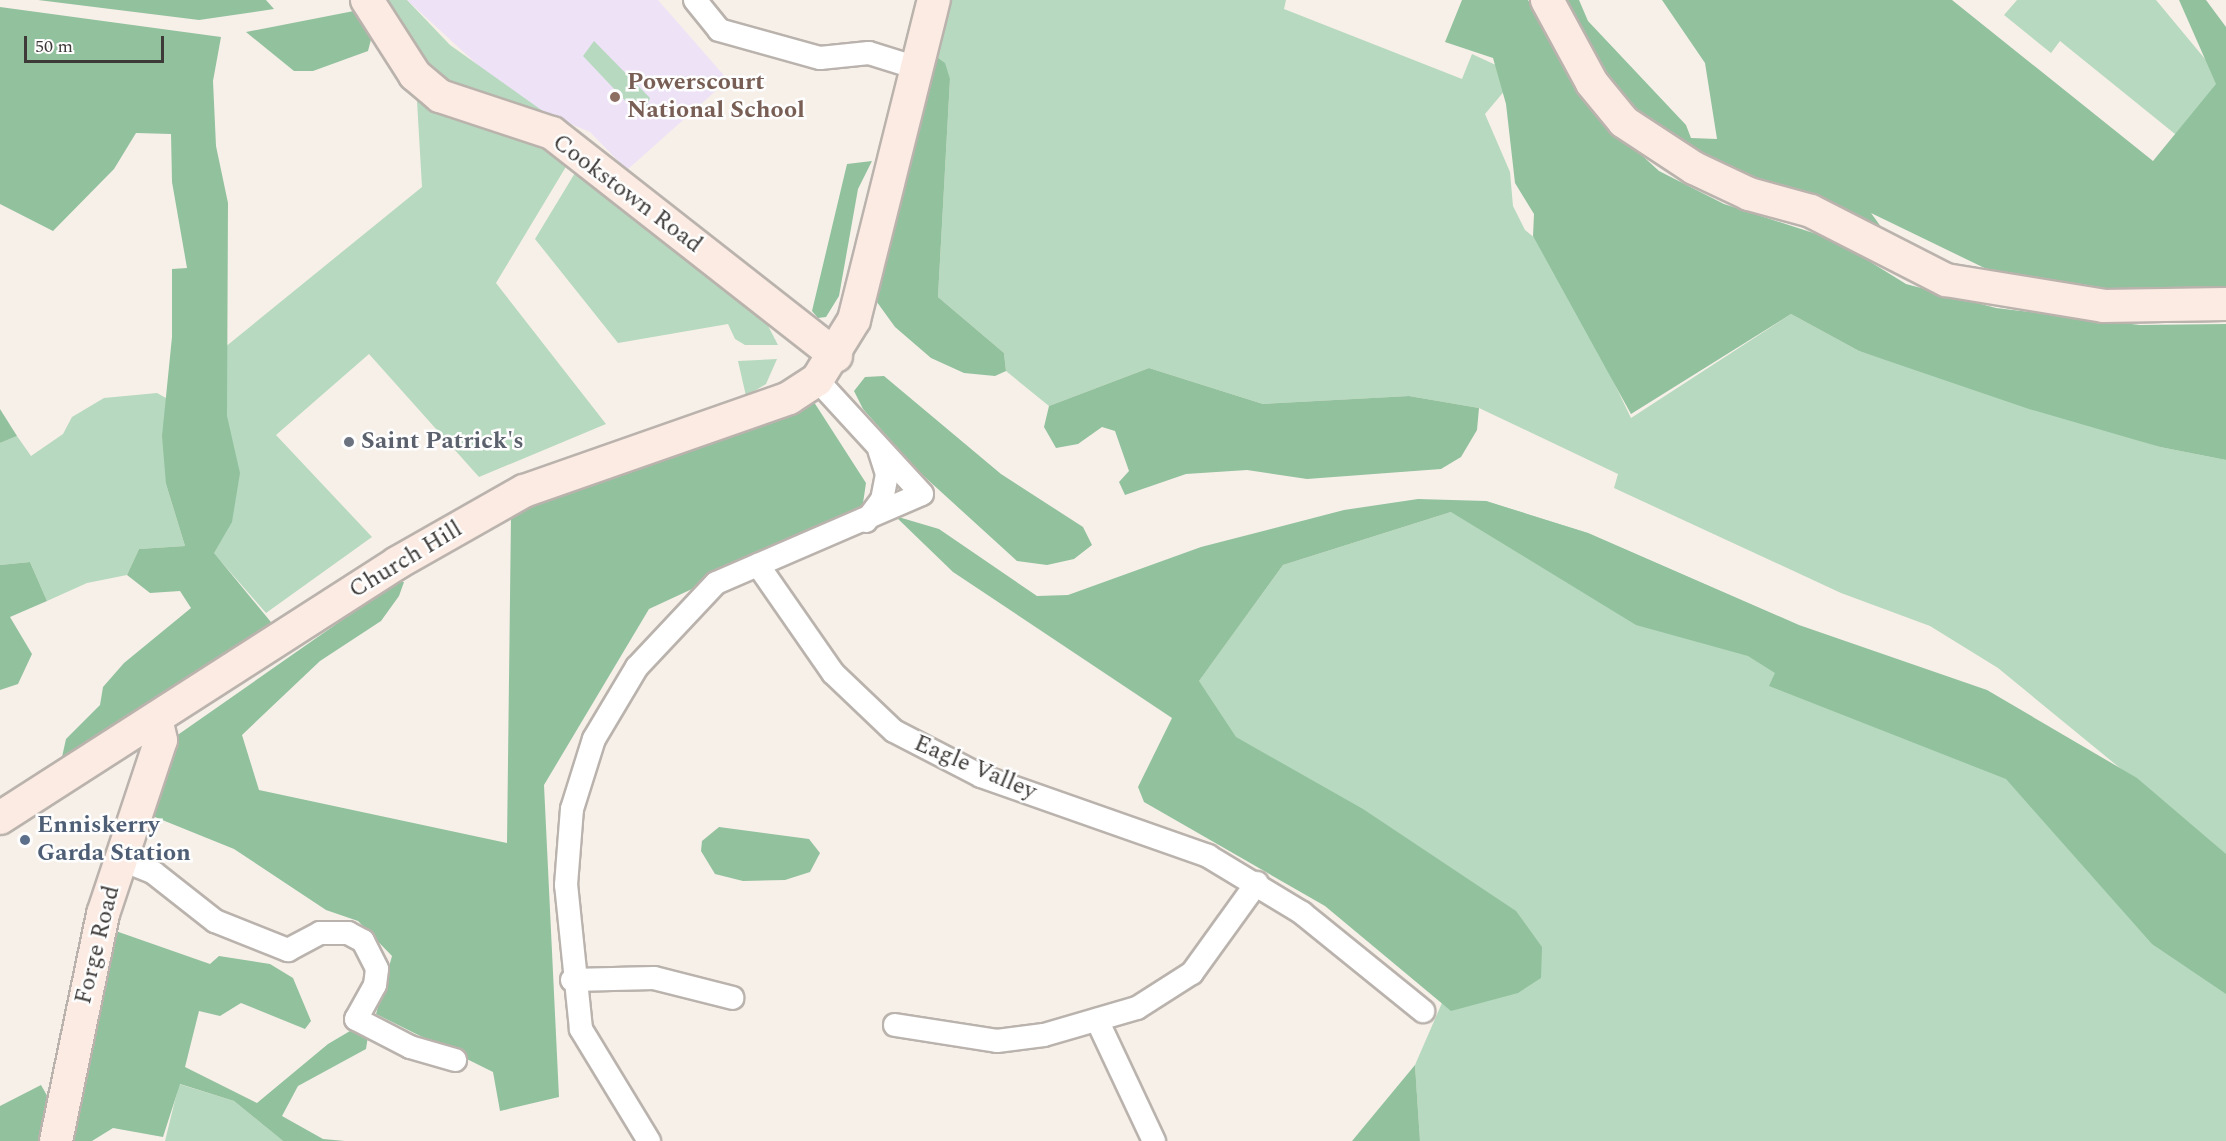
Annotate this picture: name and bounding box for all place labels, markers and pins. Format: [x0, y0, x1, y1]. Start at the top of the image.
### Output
place label: Powerscourt National School [627, 69, 805, 125]
marker: Powerscourt National School [608, 90, 622, 104]
place label: Saint Patrick's [361, 428, 524, 456]
marker: Saint Patrick's [342, 435, 356, 449]
place label: Enniskerry Garda Station [37, 812, 191, 868]
marker: Enniskerry Garda Station [18, 833, 32, 847]

